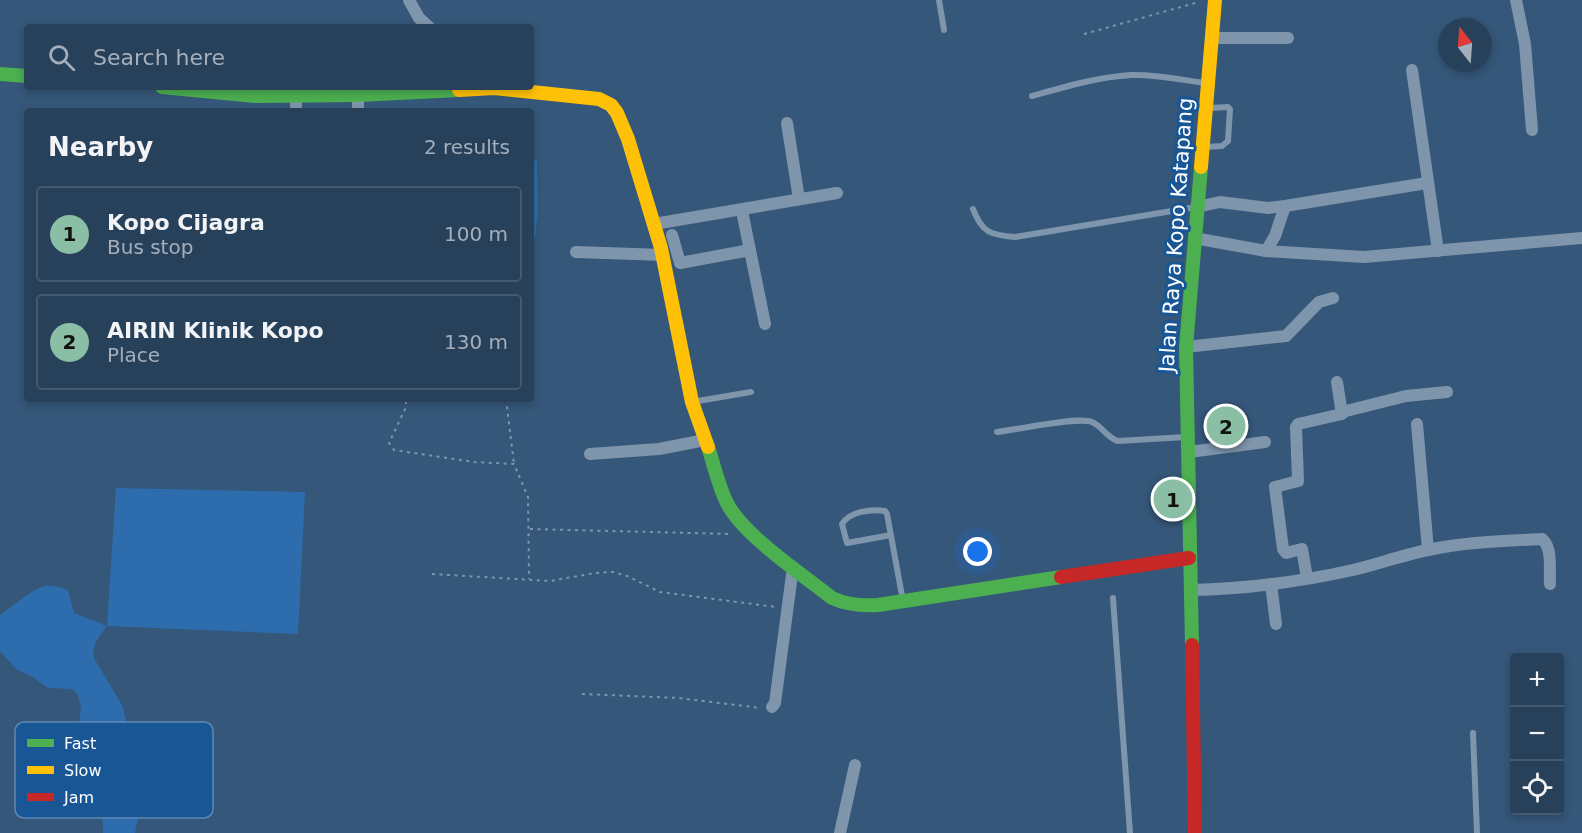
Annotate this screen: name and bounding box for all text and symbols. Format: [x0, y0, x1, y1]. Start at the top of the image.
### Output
north arrow [1438, 18, 1492, 72]
search box [24, 24, 534, 90]
icon: search [45, 41, 78, 74]
text: Search here [93, 45, 225, 70]
street label: Jalan Raya Kopo Katapang [1154, 97, 1198, 375]
text: Nearby [48, 132, 153, 162]
text: 2 results [424, 135, 510, 159]
text: Kopo Cijagra [107, 210, 265, 235]
text: 1 [63, 222, 76, 246]
text: 100 m [444, 222, 508, 246]
text: Bus stop [107, 235, 193, 259]
text: AIRIN Klinik Kopo [107, 318, 324, 343]
text: 2 [63, 330, 76, 354]
text: 130 m [444, 330, 508, 354]
text: Place [107, 343, 160, 367]
pin: 2 [1206, 404, 1246, 448]
pin: 1 [1154, 476, 1192, 522]
your location [963, 537, 992, 566]
map controls [1510, 653, 1564, 815]
button: + [1510, 653, 1564, 707]
button: − [1510, 707, 1564, 761]
legend [15, 722, 213, 818]
text: Fast [64, 734, 96, 753]
text: Slow [64, 761, 101, 780]
button: locate [1510, 761, 1564, 815]
text: Jam [63, 788, 94, 807]

